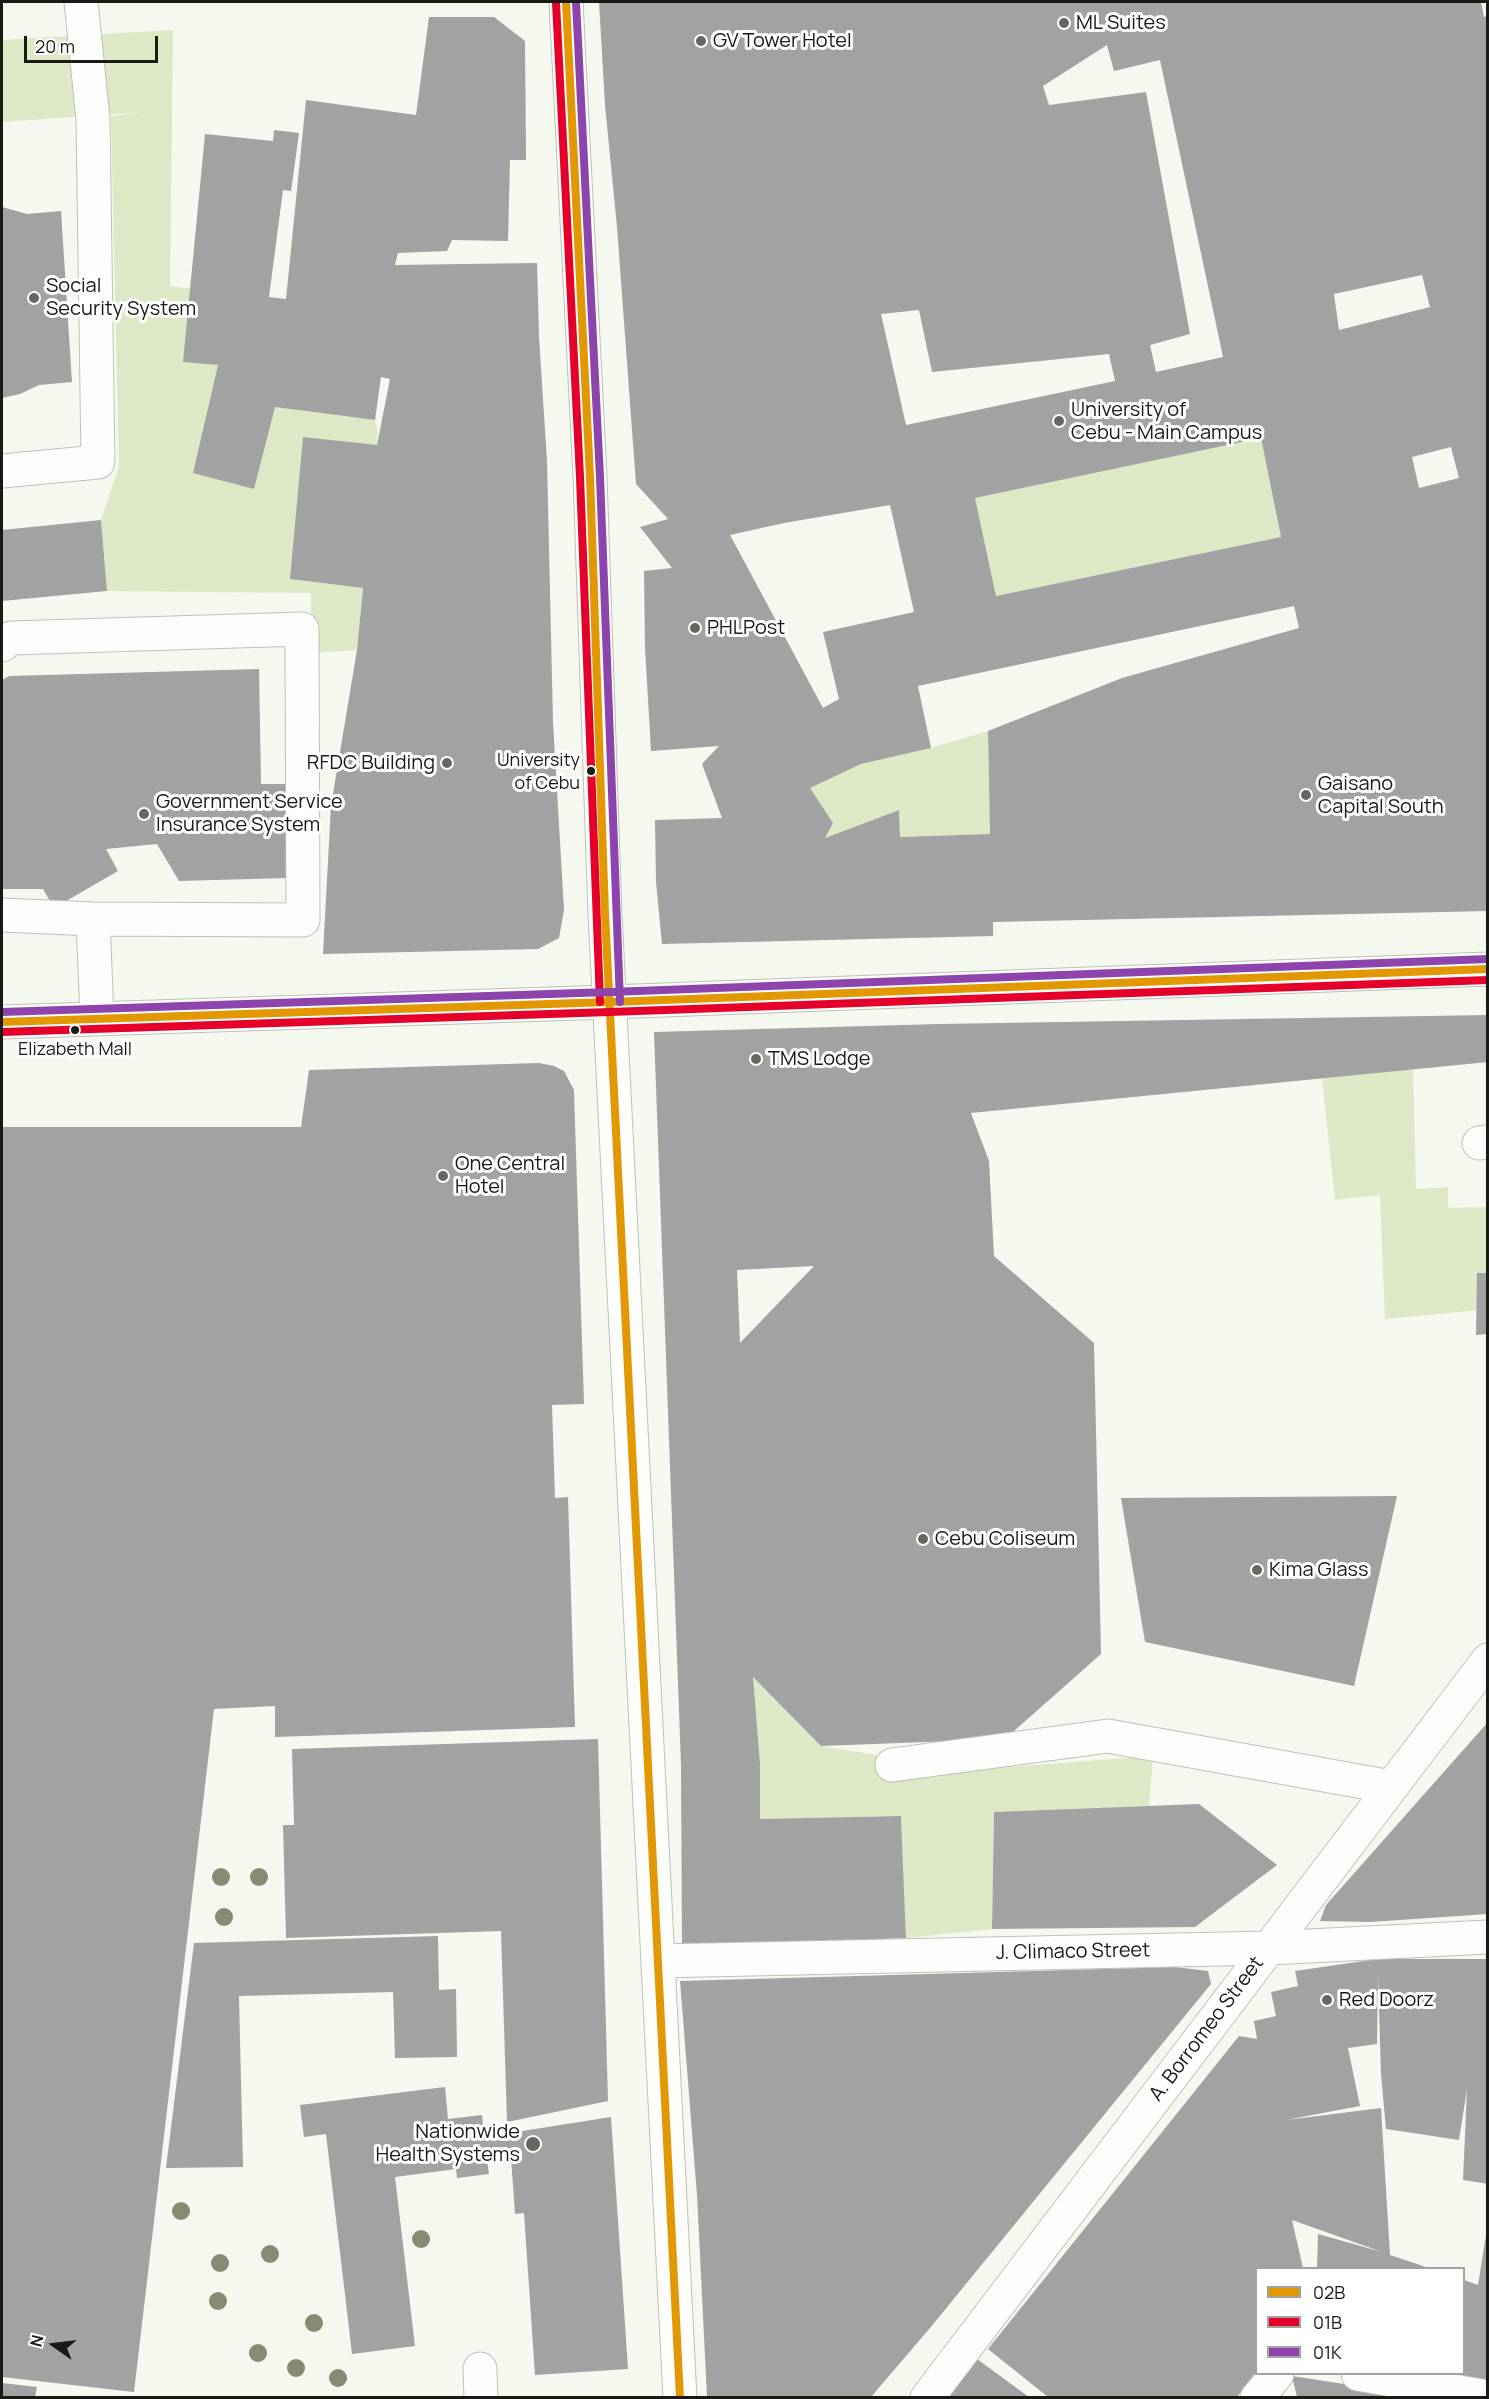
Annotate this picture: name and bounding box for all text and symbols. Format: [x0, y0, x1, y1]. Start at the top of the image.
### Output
place label: ML Suites [1076, 11, 1166, 35]
marker: ML Suites [1057, 16, 1071, 30]
scale bar [27, 24, 160, 62]
place label: GV Tower Hotel [713, 29, 852, 53]
text: 20 m [35, 34, 75, 58]
marker: GV Tower Hotel [694, 34, 708, 48]
place label: Social Security System [46, 274, 196, 321]
marker: Social Security System [27, 291, 41, 305]
place label: University of Cebu - Main Campus [1071, 398, 1262, 445]
marker: University of Cebu - Main Campus [1052, 414, 1066, 428]
place label: PHLPost [707, 616, 785, 640]
marker: PHLPost [688, 621, 702, 635]
place label: University of Cebu [497, 750, 580, 792]
place label: RFDC Building [307, 751, 435, 775]
marker: RFDC Building [440, 756, 454, 770]
marker: University of Cebu [585, 765, 597, 777]
place label: Gaisano Capital South [1318, 772, 1444, 819]
marker: Gaisano Capital South [1299, 788, 1313, 802]
place label: Government Service Insurance System [156, 790, 343, 837]
marker: Government Service Insurance System [137, 807, 151, 821]
marker: Elizabeth Mall [69, 1024, 81, 1036]
place label: Elizabeth Mall [18, 1039, 132, 1061]
place label: TMS Lodge [768, 1047, 870, 1071]
marker: TMS Lodge [749, 1052, 763, 1066]
place label: One Central Hotel [455, 1152, 565, 1199]
marker: One Central Hotel [436, 1169, 450, 1183]
place label: Cebu Coliseum [935, 1527, 1075, 1551]
marker: Cebu Coliseum [916, 1532, 930, 1546]
place label: Kima Glass [1269, 1558, 1368, 1582]
marker: Kima Glass [1250, 1563, 1264, 1577]
street label: J. Climaco Street [996, 1939, 1150, 1965]
street label: A. Borromeo Street [1145, 1952, 1269, 2106]
place label: Red Doorz [1339, 1988, 1434, 2012]
marker: Red Doorz [1320, 1993, 1334, 2007]
place label: Nationwide Health Systems [376, 2120, 520, 2167]
marker: Nationwide Health Systems [524, 2135, 542, 2153]
legend [1255, 2267, 1465, 2375]
text: 02B [1313, 2280, 1345, 2304]
text: 01B [1313, 2310, 1342, 2334]
north arrow [24, 2315, 84, 2375]
text: N [24, 2332, 49, 2349]
text: 01K [1313, 2340, 1342, 2364]

